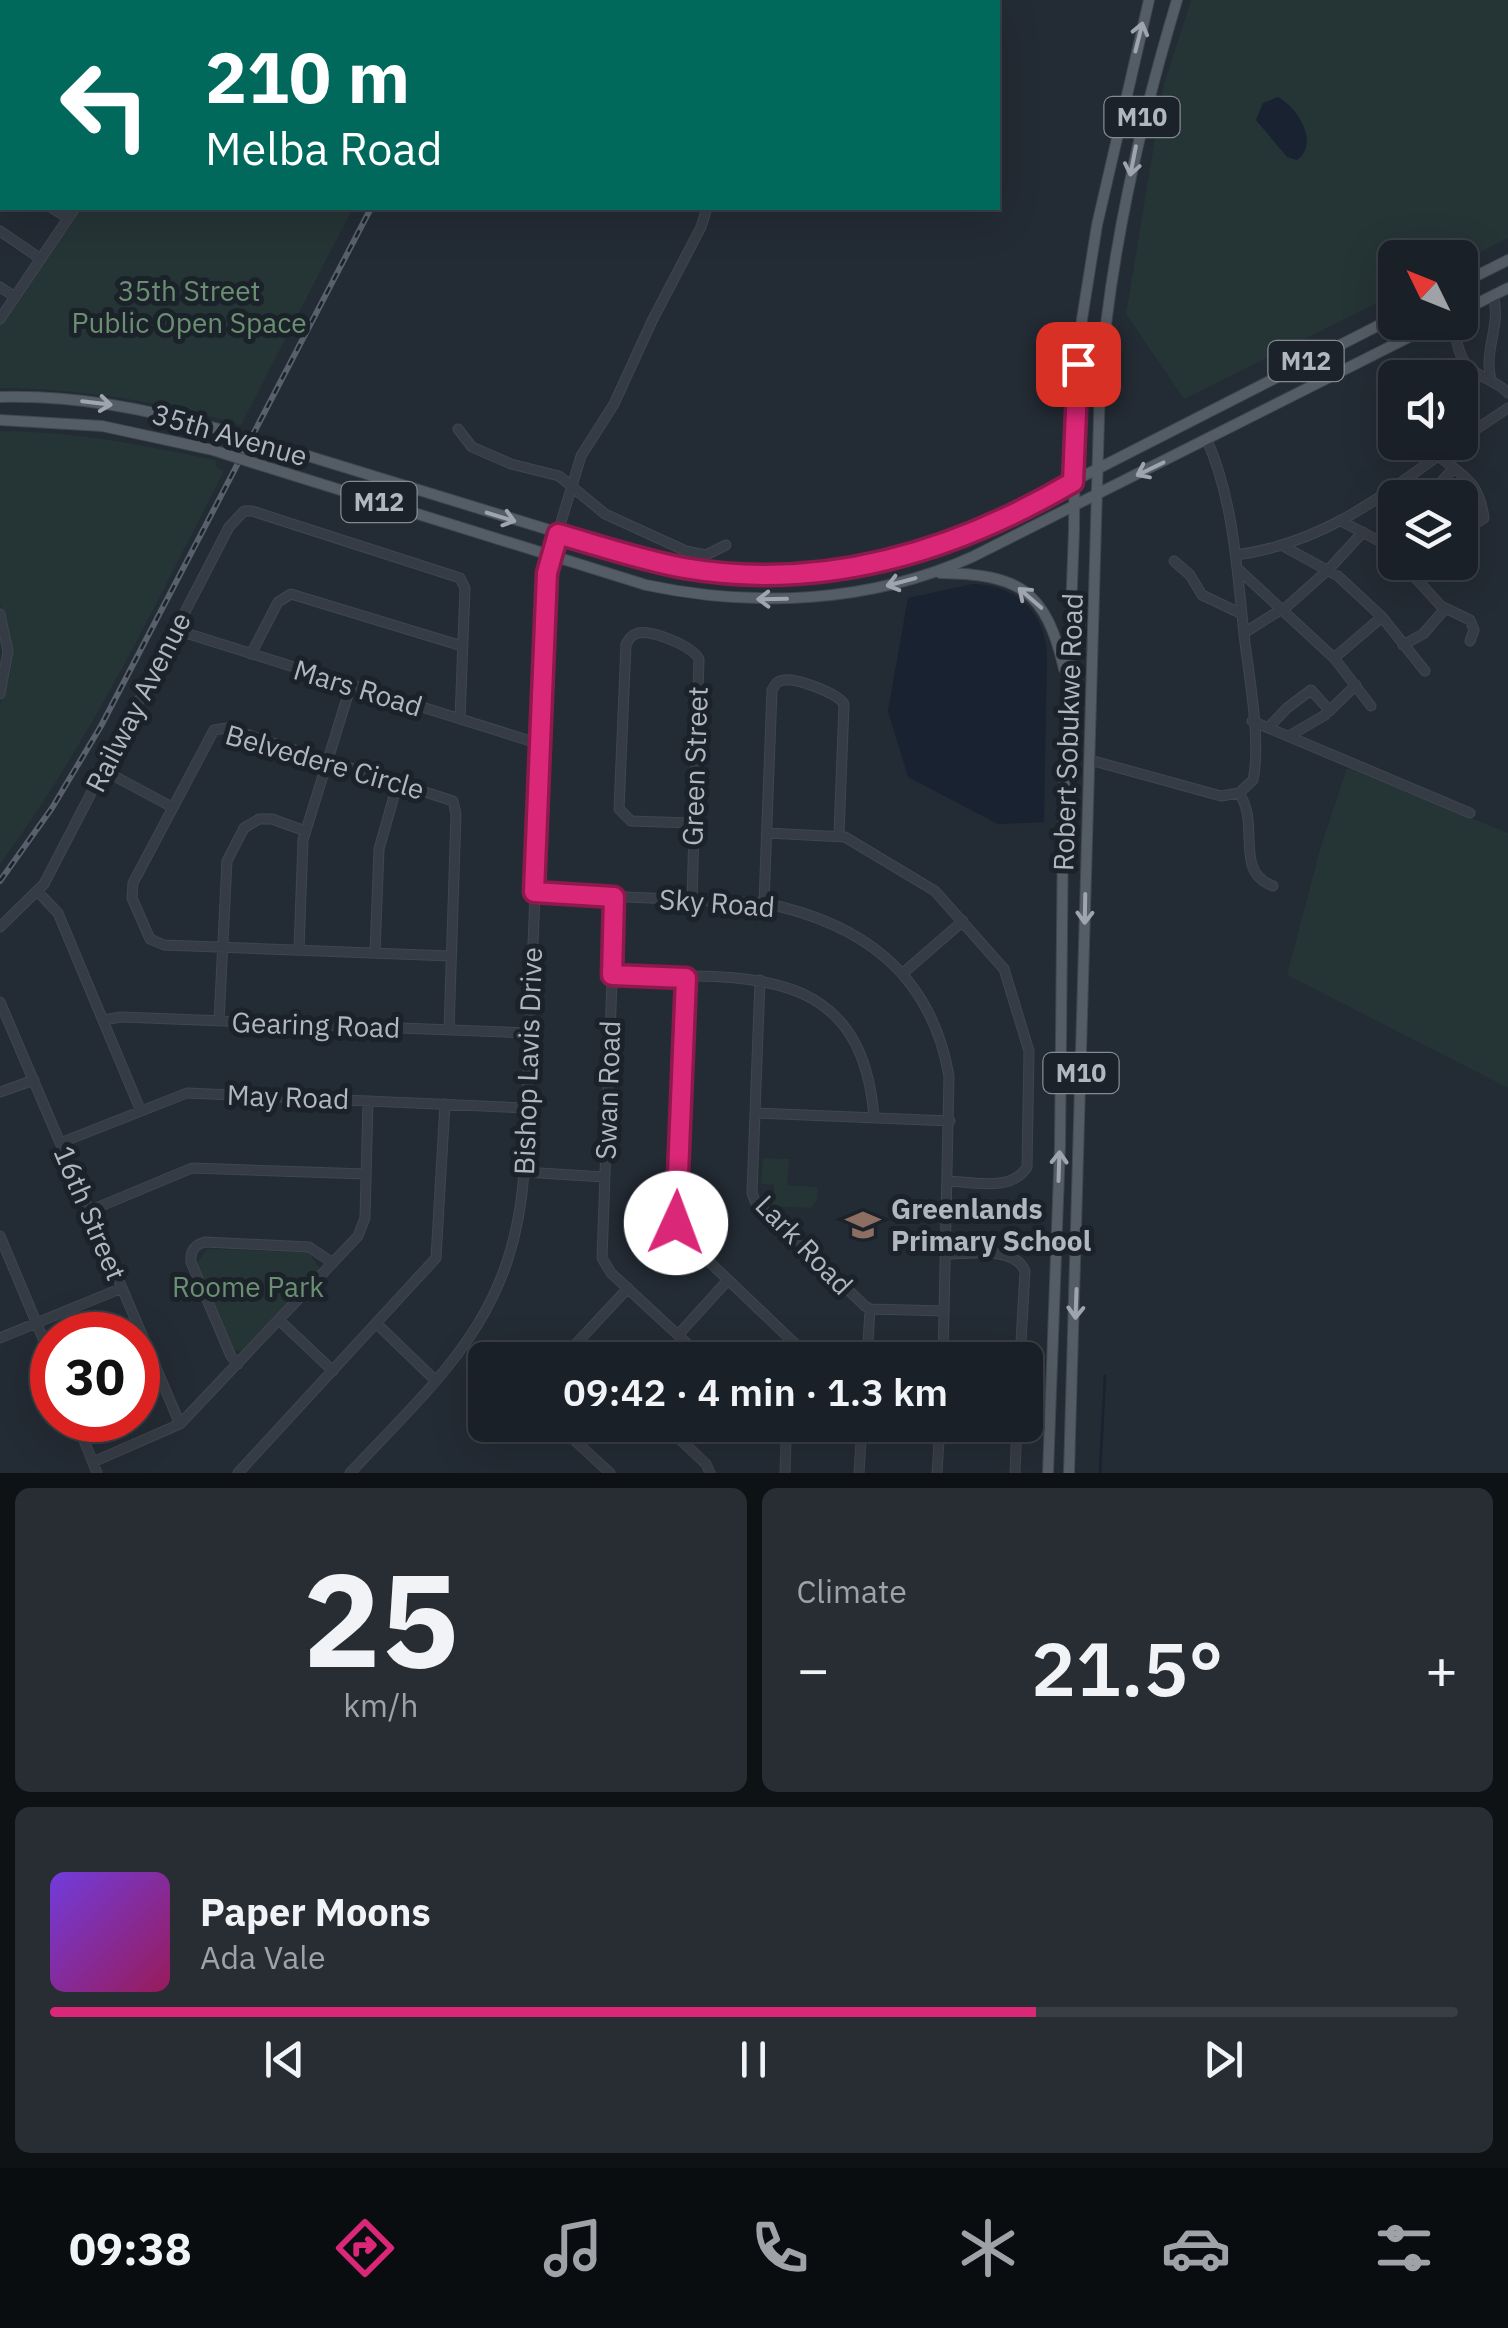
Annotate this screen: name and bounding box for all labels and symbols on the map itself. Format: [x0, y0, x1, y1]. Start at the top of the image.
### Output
one-way arrow [1131, 22, 1149, 54]
road number: M10 [1104, 97, 1180, 137]
one-way arrow [1123, 145, 1142, 177]
north arrow [1378, 240, 1478, 340]
park label: 35th Street Public Open Space [71, 272, 307, 341]
pin [1036, 322, 1121, 407]
road number: M12 [1268, 341, 1344, 381]
one-way arrow [81, 394, 113, 413]
street label: 35th Avenue [148, 395, 312, 474]
one-way arrow [1135, 460, 1165, 479]
road number: M12 [342, 482, 416, 522]
one-way arrow [485, 509, 516, 527]
one-way arrow [886, 574, 918, 592]
one-way arrow [1017, 587, 1043, 609]
one-way arrow [757, 589, 789, 608]
street label: Robert Sobukwe Road [1044, 592, 1091, 872]
street label: Railway Avenue [76, 606, 199, 798]
street label: Mars Road [289, 650, 427, 725]
street label: Green Street [673, 686, 716, 846]
street label: Belvedere Circle [221, 715, 429, 808]
street label: Sky Road [658, 880, 776, 925]
one-way arrow [1076, 893, 1095, 925]
street label: Bishop Lavis Drive [505, 946, 550, 1176]
street label: Gearing Road [231, 1003, 401, 1046]
street label: Swan Road [587, 1020, 628, 1160]
road number: M10 [1044, 1053, 1118, 1093]
street label: May Road [226, 1076, 350, 1117]
street label: 16th Street [46, 1140, 135, 1286]
one-way arrow [1050, 1150, 1068, 1182]
position arrow [624, 1171, 728, 1275]
street label: Lark Road [748, 1187, 861, 1302]
place label: Greenlands Primary School [891, 1190, 1091, 1259]
school or university icon: Greenlands Primary School [844, 1206, 882, 1244]
park label: Roome Park [172, 1268, 324, 1305]
one-way arrow [1066, 1288, 1085, 1320]
speed limit sign: 30 [30, 1312, 160, 1442]

